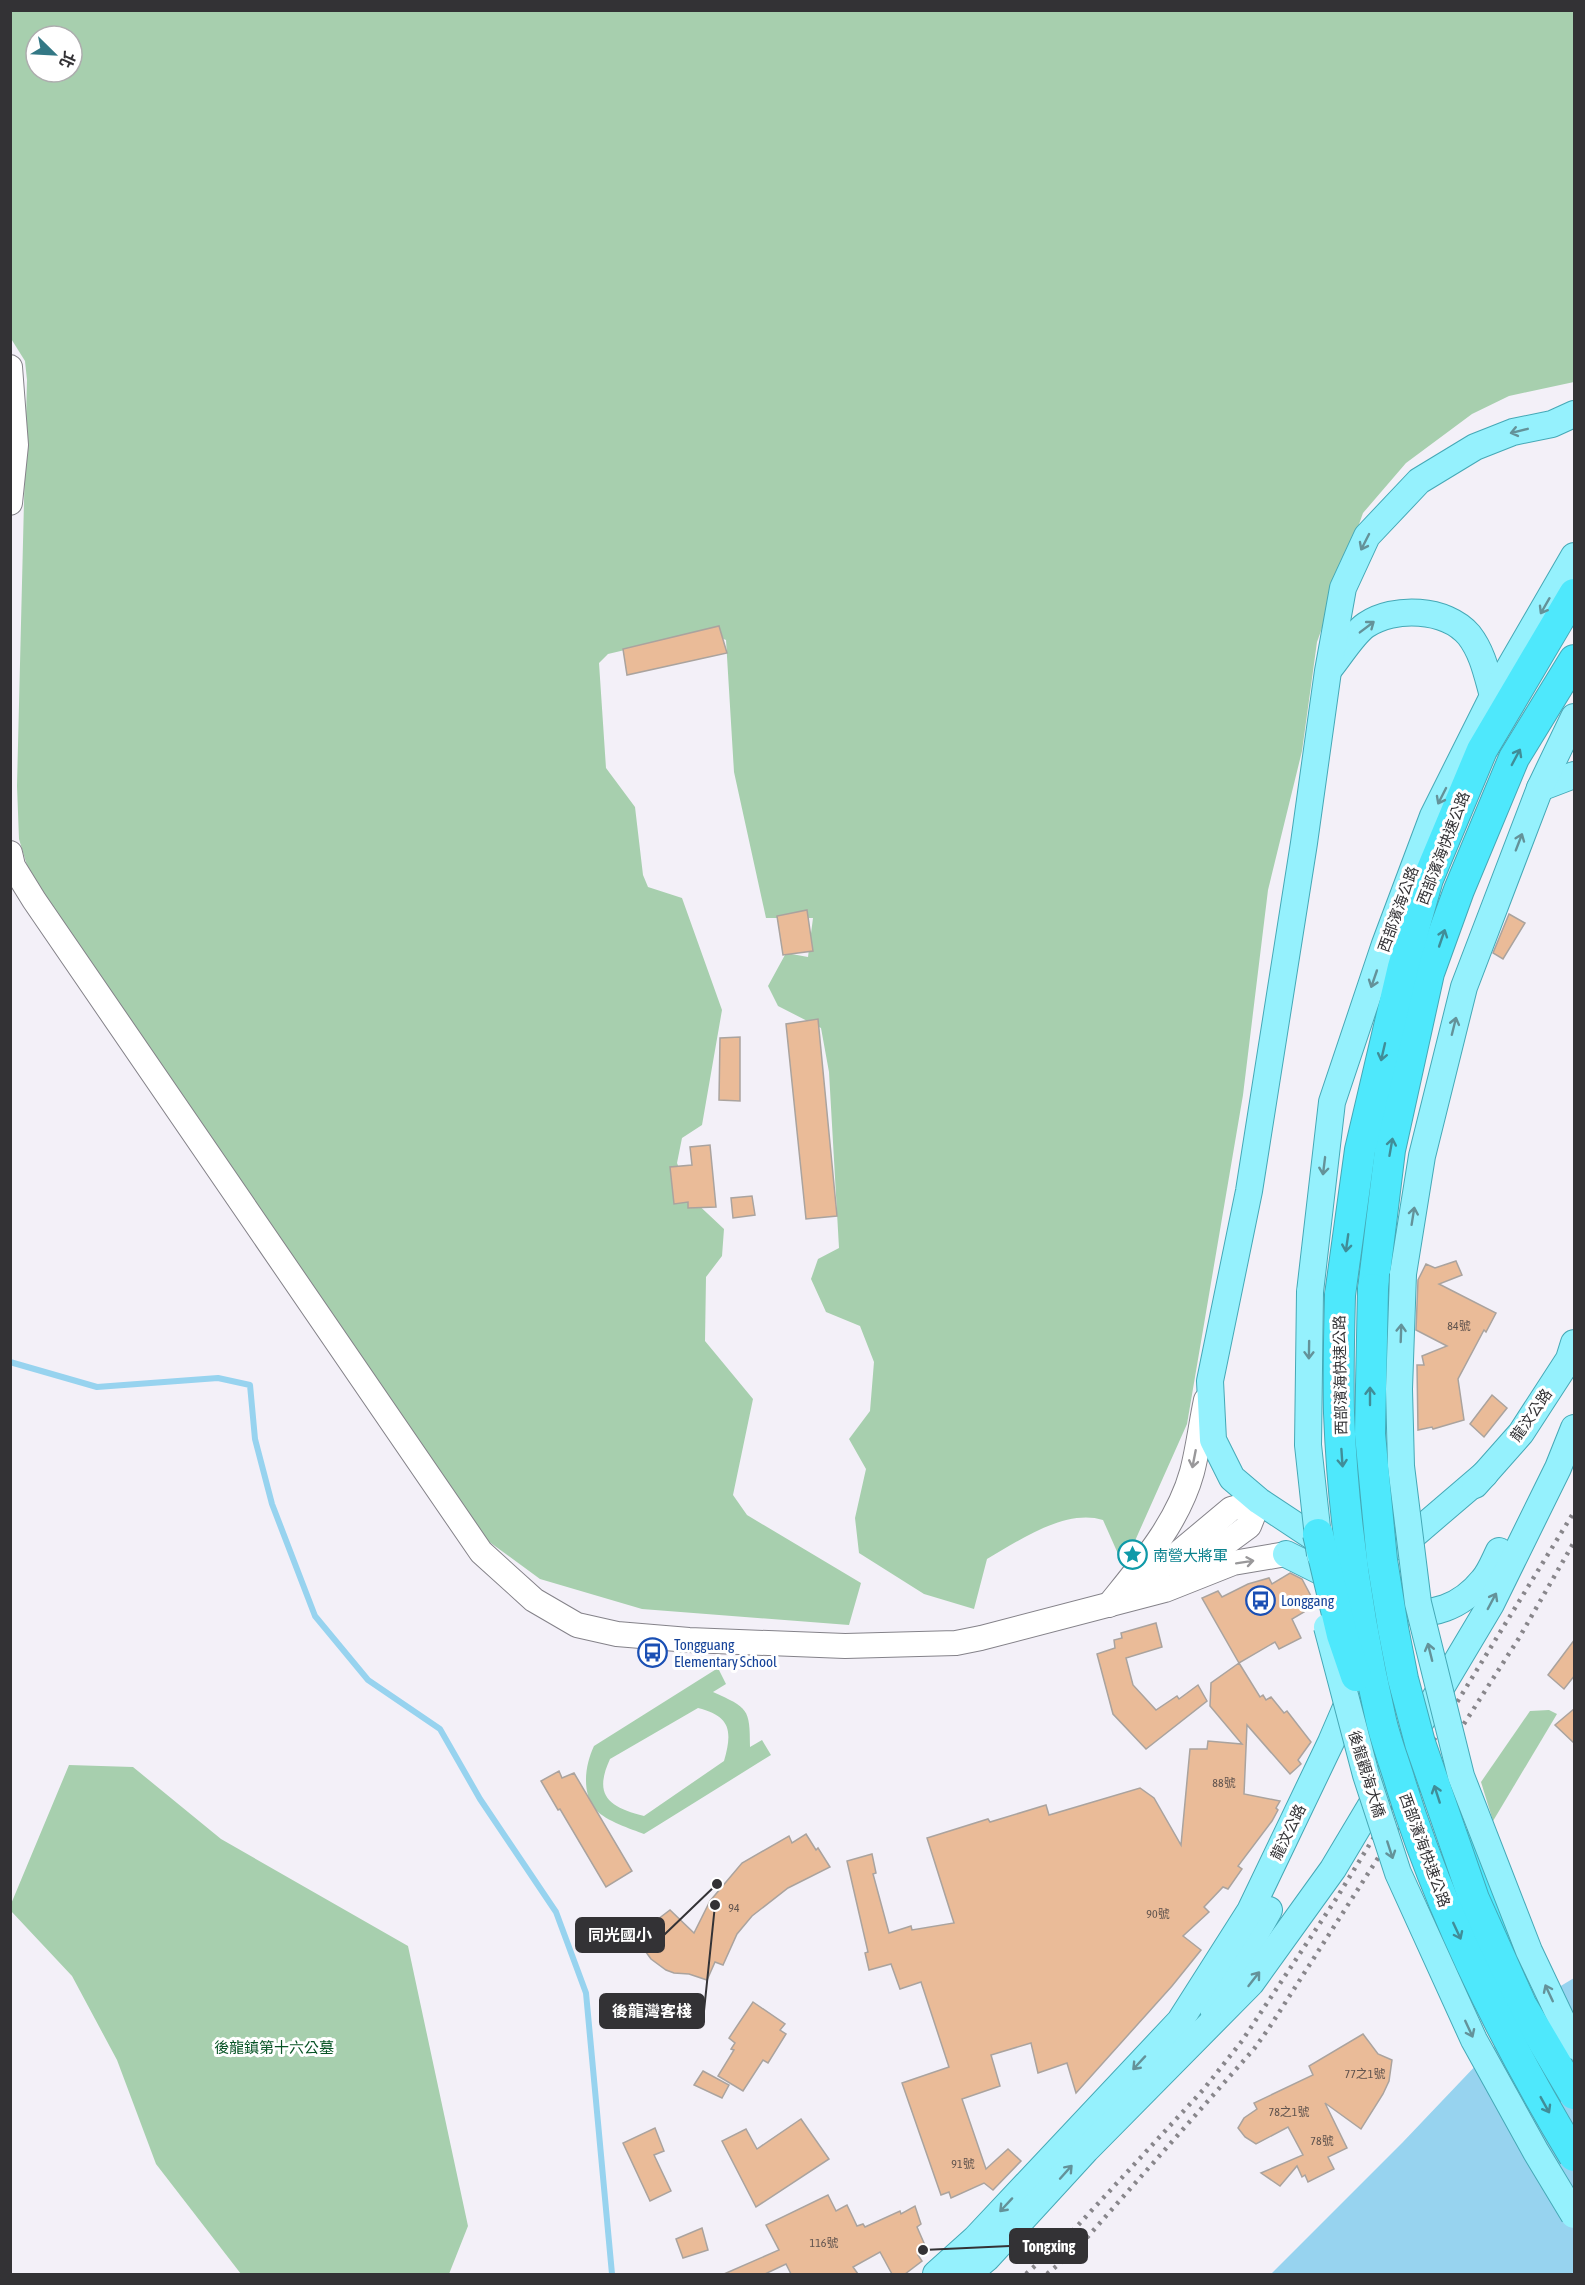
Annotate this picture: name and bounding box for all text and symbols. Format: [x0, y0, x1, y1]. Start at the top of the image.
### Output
north arrow [24, 24, 84, 84]
text: 北 [56, 49, 79, 71]
one-way arrow [1510, 426, 1529, 438]
one-way arrow [1358, 533, 1370, 551]
one-way arrow [1539, 597, 1551, 614]
one-way arrow [1358, 621, 1374, 634]
one-way arrow [1511, 749, 1522, 767]
one-way arrow [1436, 787, 1448, 805]
street label: 西部濱海快速公路 [1414, 789, 1472, 907]
one-way arrow [1515, 833, 1526, 852]
street label: 西部濱海公路 [1375, 864, 1421, 954]
one-way arrow [1437, 929, 1448, 948]
one-way arrow [1367, 969, 1378, 988]
one-way arrow [1449, 1016, 1461, 1035]
one-way arrow [1377, 1042, 1388, 1061]
one-way arrow [1386, 1138, 1397, 1158]
one-way arrow [1319, 1156, 1330, 1176]
one-way arrow [1407, 1207, 1418, 1226]
one-way arrow [1341, 1233, 1352, 1253]
street label: 西部濱海快速公路 [1330, 1315, 1350, 1435]
house number: 84號 [1447, 1319, 1471, 1333]
one-way arrow [1395, 1324, 1407, 1344]
one-way arrow [1303, 1340, 1315, 1360]
street label: 龍汶公路 [1507, 1386, 1555, 1444]
one-way arrow [1364, 1387, 1376, 1407]
one-way arrow [1337, 1448, 1348, 1468]
one-way arrow [1188, 1449, 1199, 1468]
place icon: 南營大將軍 [1116, 1539, 1148, 1571]
place label: 南營大將軍 [1153, 1547, 1228, 1564]
one-way arrow [1234, 1556, 1254, 1567]
bus stop icon: Longgang [1244, 1584, 1276, 1616]
place label: Longgang [1281, 1592, 1335, 1609]
one-way arrow [1487, 1592, 1498, 1610]
place label: Tongguang Elementary School [674, 1636, 777, 1670]
bus stop icon: Tongguang Elementary School [637, 1637, 669, 1669]
one-way arrow [1424, 1642, 1436, 1661]
street label: 後龍觀海大橋 [1346, 1728, 1388, 1820]
house number: 88號 [1212, 1776, 1236, 1790]
one-way arrow [1431, 1785, 1442, 1804]
street label: 西部濱海快速公路 [1396, 1791, 1454, 1909]
street label: 龍汶公路 [1267, 1801, 1309, 1863]
one-way arrow [1386, 1840, 1397, 1859]
house number: 94 [728, 1901, 740, 1915]
house number: 90號 [1146, 1907, 1170, 1921]
callout: 同光國小 [576, 1918, 664, 1952]
one-way arrow [1451, 1921, 1463, 1939]
text: 同光國小 [588, 1926, 652, 1944]
one-way arrow [1247, 1971, 1260, 1987]
one-way arrow [1543, 1985, 1555, 2003]
callout: 後龍灣客棧 [600, 1994, 704, 2028]
text: 後龍灣客棧 [612, 2002, 692, 2020]
one-way arrow [1463, 2019, 1475, 2037]
park label: 後龍鎮第十六公墓 [214, 2039, 334, 2056]
one-way arrow [1132, 2056, 1147, 2071]
house number: 77之1號 [1345, 2067, 1385, 2081]
one-way arrow [1540, 2095, 1551, 2113]
house number: 78之1號 [1269, 2105, 1309, 2119]
house number: 78號 [1310, 2134, 1334, 2148]
house number: 91號 [951, 2157, 975, 2171]
one-way arrow [1059, 2164, 1073, 2179]
one-way arrow [999, 2198, 1013, 2213]
callout: Tongxing [1010, 2229, 1087, 2263]
house number: 116號 [810, 2236, 838, 2250]
text: Tongxing [1022, 2237, 1076, 2255]

